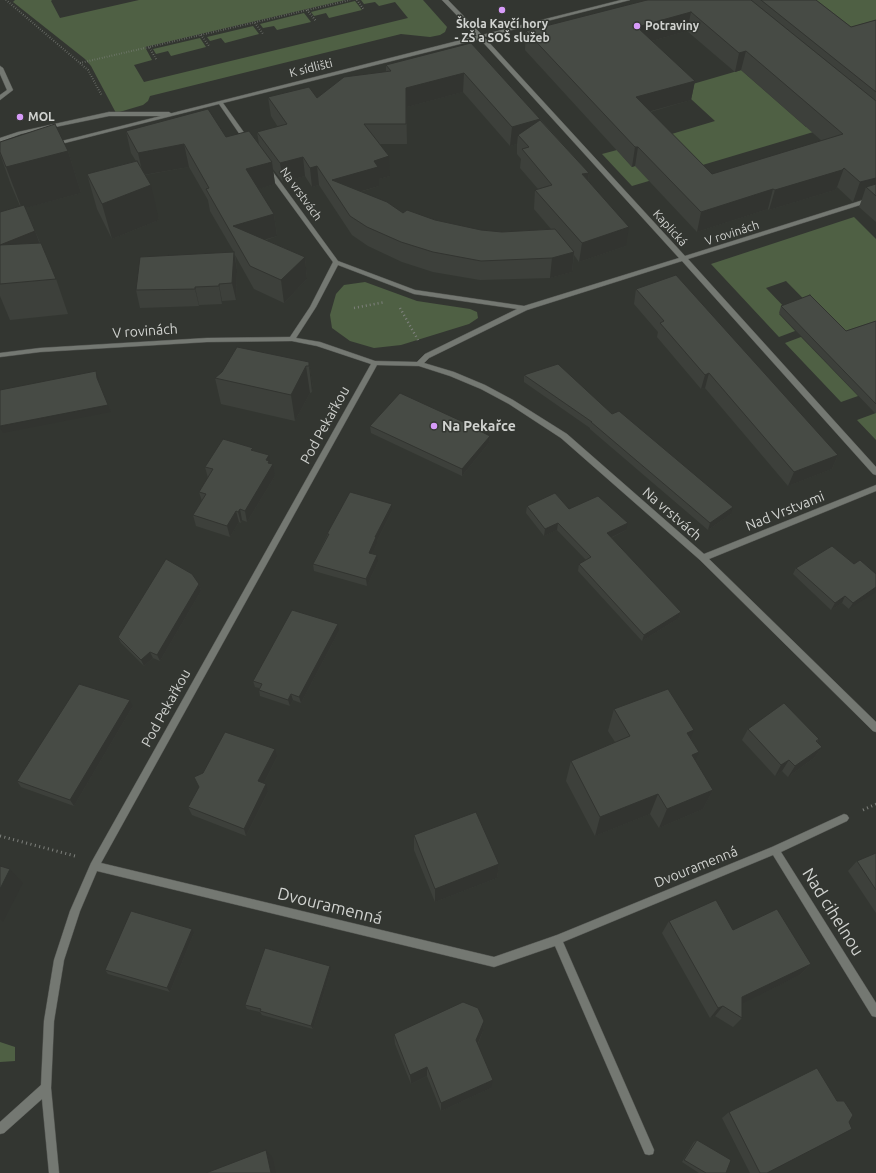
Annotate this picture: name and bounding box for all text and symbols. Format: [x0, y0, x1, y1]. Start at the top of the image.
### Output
marker: Škola Kavčí hory - ZŠ a SOŠ služeb [497, 5, 507, 15]
place label: Škola Kavčí hory - ZŠ a SOŠ služeb [454, 17, 550, 45]
place label: Potraviny [645, 19, 699, 33]
marker: Potraviny [632, 21, 642, 31]
street label: K sídlišti [288, 56, 334, 80]
place label: MOL [28, 110, 55, 124]
marker: MOL [15, 112, 25, 122]
street label: Na vrstvách [277, 165, 325, 223]
street label: Kaplická [650, 207, 690, 249]
street label: V rovinách [703, 217, 761, 249]
street label: V rovinách [112, 320, 178, 342]
street label: Pod Pekařkou [297, 383, 353, 467]
place label: Na Pekařce [442, 418, 516, 434]
marker: Na Pekařce [429, 421, 439, 431]
street label: Na vrstvách [639, 484, 705, 544]
street label: Nad Vrstvami [743, 488, 827, 534]
street label: Pod Pekařkou [138, 666, 194, 750]
street label: Dvouramenná [652, 843, 740, 891]
street label: Nad cihelnou [798, 864, 868, 960]
street label: Dvouramenná [275, 883, 385, 929]

